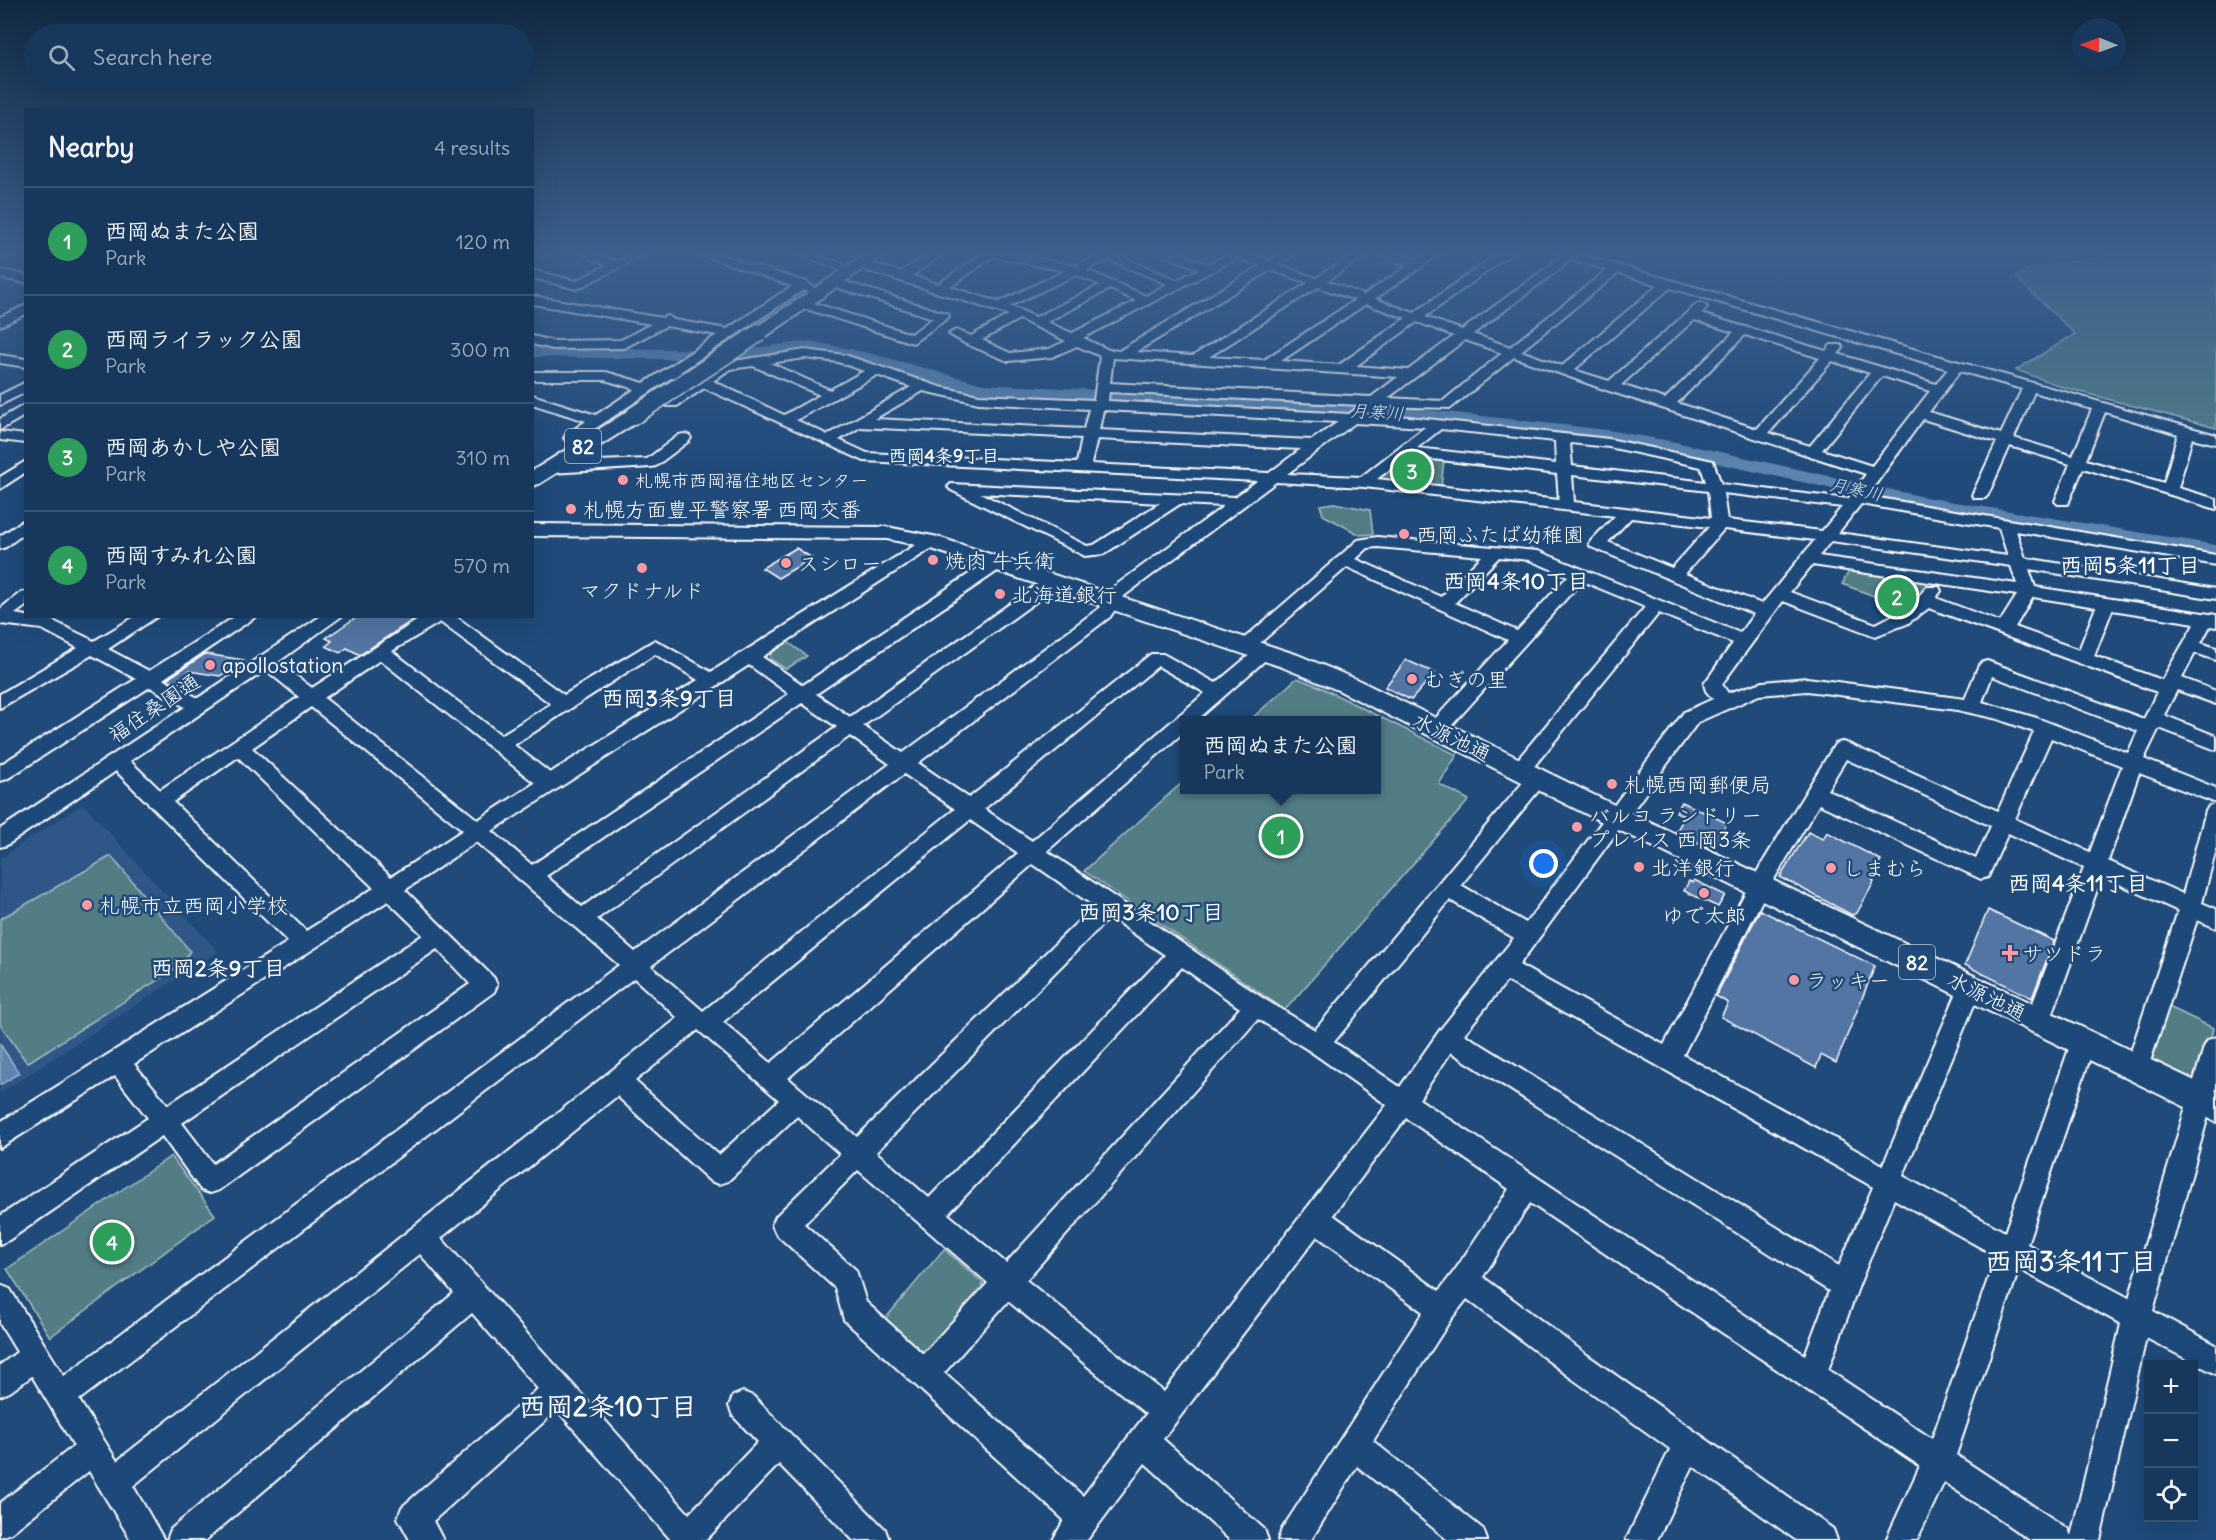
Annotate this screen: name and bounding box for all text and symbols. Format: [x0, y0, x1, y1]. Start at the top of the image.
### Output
north arrow [2072, 18, 2126, 72]
search box [24, 24, 534, 90]
icon: search [45, 41, 78, 74]
text: Search here [93, 43, 212, 71]
text: Nearby [48, 131, 134, 164]
text: 4 results [434, 135, 510, 160]
text: 西岡ぬまた公園 [105, 217, 259, 245]
text: 1 [64, 229, 71, 254]
text: 120 m [456, 229, 510, 254]
text: Park [105, 245, 146, 270]
text: 西岡ライラック公園 [105, 325, 303, 353]
text: 2 [62, 337, 73, 362]
text: 300 m [450, 337, 510, 362]
text: Park [105, 353, 146, 378]
water label: 月寒川 [1349, 399, 1405, 425]
road number: 82 [565, 429, 601, 463]
text: 西岡あかしや公園 [105, 433, 281, 461]
district label: 西岡4条9丁目 [889, 444, 999, 467]
text: 3 [62, 445, 73, 470]
text: 310 m [455, 445, 510, 470]
pin: 3 [1392, 448, 1432, 494]
text: Park [105, 461, 146, 486]
place label: 札幌市西岡福住地区センター [635, 469, 868, 492]
water label: 月寒川 [1827, 472, 1885, 506]
marker: 札幌市西岡福住地区センター [616, 473, 630, 487]
place label: 札幌方面豊平警察署 西岡交番 [583, 496, 861, 523]
marker: 札幌方面豊平警察署 西岡交番 [564, 502, 578, 516]
place label: 西岡ふたば幼稚園 [1416, 521, 1584, 548]
marker: 西岡ふたば幼稚園 [1397, 527, 1411, 541]
text: 西岡すみれ公園 [105, 541, 257, 569]
place label: 焼肉 牛兵衛 [945, 547, 1055, 574]
place label: スシロー [798, 550, 882, 577]
district label: 西岡5条11丁目 [2060, 551, 2200, 579]
text: 4 [62, 553, 73, 578]
text: 570 m [453, 553, 510, 578]
marker: 焼肉 牛兵衛 [926, 553, 940, 567]
marker: スシロー [779, 556, 793, 570]
marker: マクドナルド [635, 561, 649, 575]
district label: 西岡4条10丁目 [1443, 567, 1589, 595]
text: Park [105, 569, 146, 594]
pin: 2 [1878, 574, 1916, 620]
place label: マクドナルド [580, 577, 704, 604]
place label: 北海道銀行 [1012, 581, 1117, 608]
marker: 北海道銀行 [993, 587, 1007, 601]
place label: apollostation [222, 652, 343, 679]
marker: apollostation [203, 658, 217, 672]
place label: むぎの里 [1424, 666, 1508, 693]
street label: 福住桑園通 [103, 667, 205, 749]
marker: むぎの里 [1405, 672, 1419, 686]
district label: 西岡3条9丁目 [601, 684, 737, 712]
street label: 水源池通 [1408, 706, 1496, 768]
popup [1180, 716, 1381, 794]
text: 西岡ぬまた公園 [1203, 731, 1358, 759]
text: Park [1203, 759, 1245, 784]
place label: 札幌西岡郵便局 [1624, 771, 1771, 798]
marker: 札幌西岡郵便局 [1605, 777, 1619, 791]
place label: バルコ ランドリー プレイス 西岡3条 [1589, 802, 1762, 853]
pin: 1 [1262, 814, 1300, 858]
marker: バルコ ランドリー プレイス 西岡3条 [1570, 820, 1584, 834]
your location [1529, 849, 1558, 878]
place label: 北洋銀行 [1651, 854, 1735, 881]
place label: しまむら [1843, 855, 1927, 882]
marker: 北洋銀行 [1632, 860, 1646, 874]
marker: しまむら [1824, 861, 1838, 875]
district label: 西岡4条11丁目 [2008, 869, 2148, 897]
marker: ゆで太郎 [1697, 886, 1711, 900]
place label: 札幌市立西岡小学校 [99, 892, 288, 919]
marker: 札幌市立西岡小学校 [80, 898, 94, 912]
district label: 西岡3条10丁目 [1078, 898, 1224, 926]
place label: ゆで太郎 [1662, 902, 1746, 929]
place label: サツドラ [2022, 940, 2106, 967]
road number: 82 [1899, 945, 1935, 979]
marker: サツドラ [2003, 946, 2017, 960]
district label: 西岡2条9丁目 [151, 954, 285, 982]
street label: 水源池通 [1943, 965, 2031, 1027]
place label: ラッキー [1806, 967, 1890, 994]
marker: ラッキー [1787, 973, 1801, 987]
pin: 4 [92, 1220, 132, 1264]
district label: 西岡3条11丁目 [1985, 1244, 2157, 1278]
map controls [2144, 1360, 2198, 1522]
button: + [2144, 1360, 2198, 1414]
district label: 西岡2条10丁目 [519, 1389, 697, 1423]
button: − [2144, 1414, 2198, 1468]
button: locate [2144, 1468, 2198, 1522]

